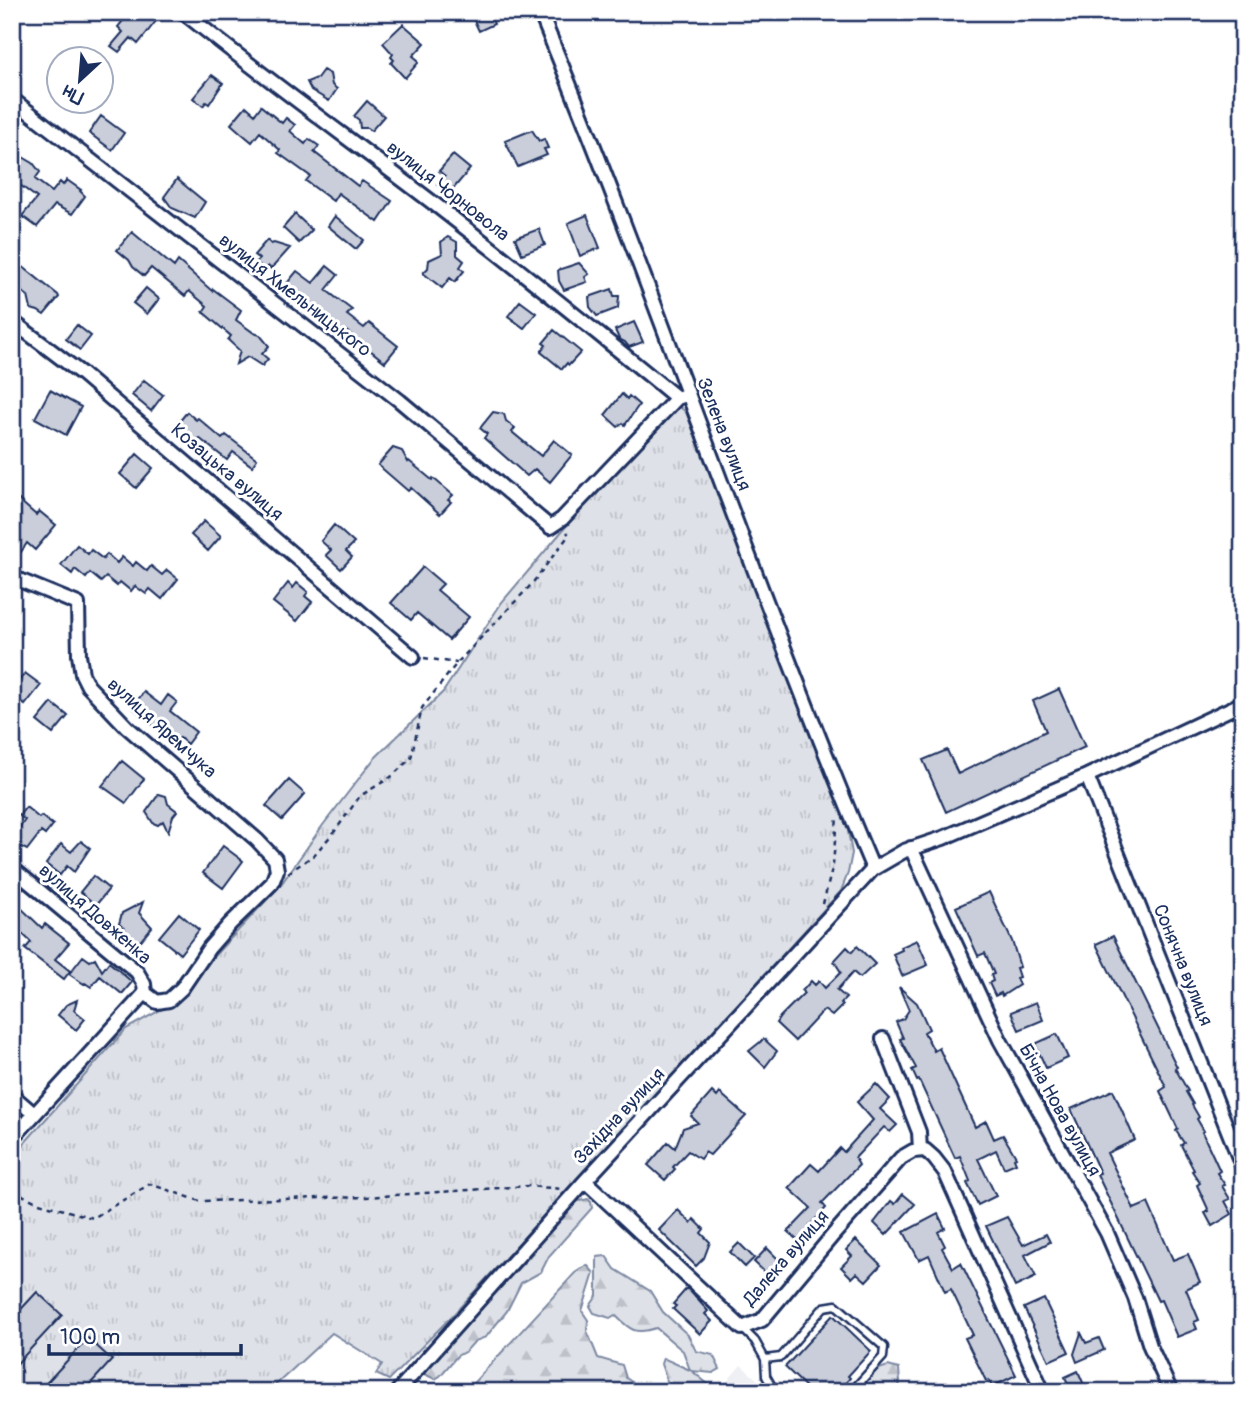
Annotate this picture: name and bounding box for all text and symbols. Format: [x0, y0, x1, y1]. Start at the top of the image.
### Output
north arrow [46, 46, 116, 116]
text: Пн [58, 79, 88, 110]
street label: вулиця Чорновола [382, 136, 514, 247]
street label: вулиця Хмельницького [214, 228, 376, 362]
street label: Зелена вулиця [691, 374, 757, 494]
street label: Козацька вулиця [166, 418, 288, 526]
street label: вулиця Яремчука [102, 673, 222, 784]
street label: вулиця Довженка [34, 859, 156, 970]
street label: Сонячна вулиця [1148, 901, 1218, 1029]
street label: Бічна Нова вулиця [1014, 1039, 1106, 1181]
street label: Західна вулиця [568, 1063, 670, 1169]
street label: Далека вулиця [737, 1205, 834, 1312]
scale bar [49, 1313, 242, 1357]
text: 100 m [60, 1324, 120, 1351]

